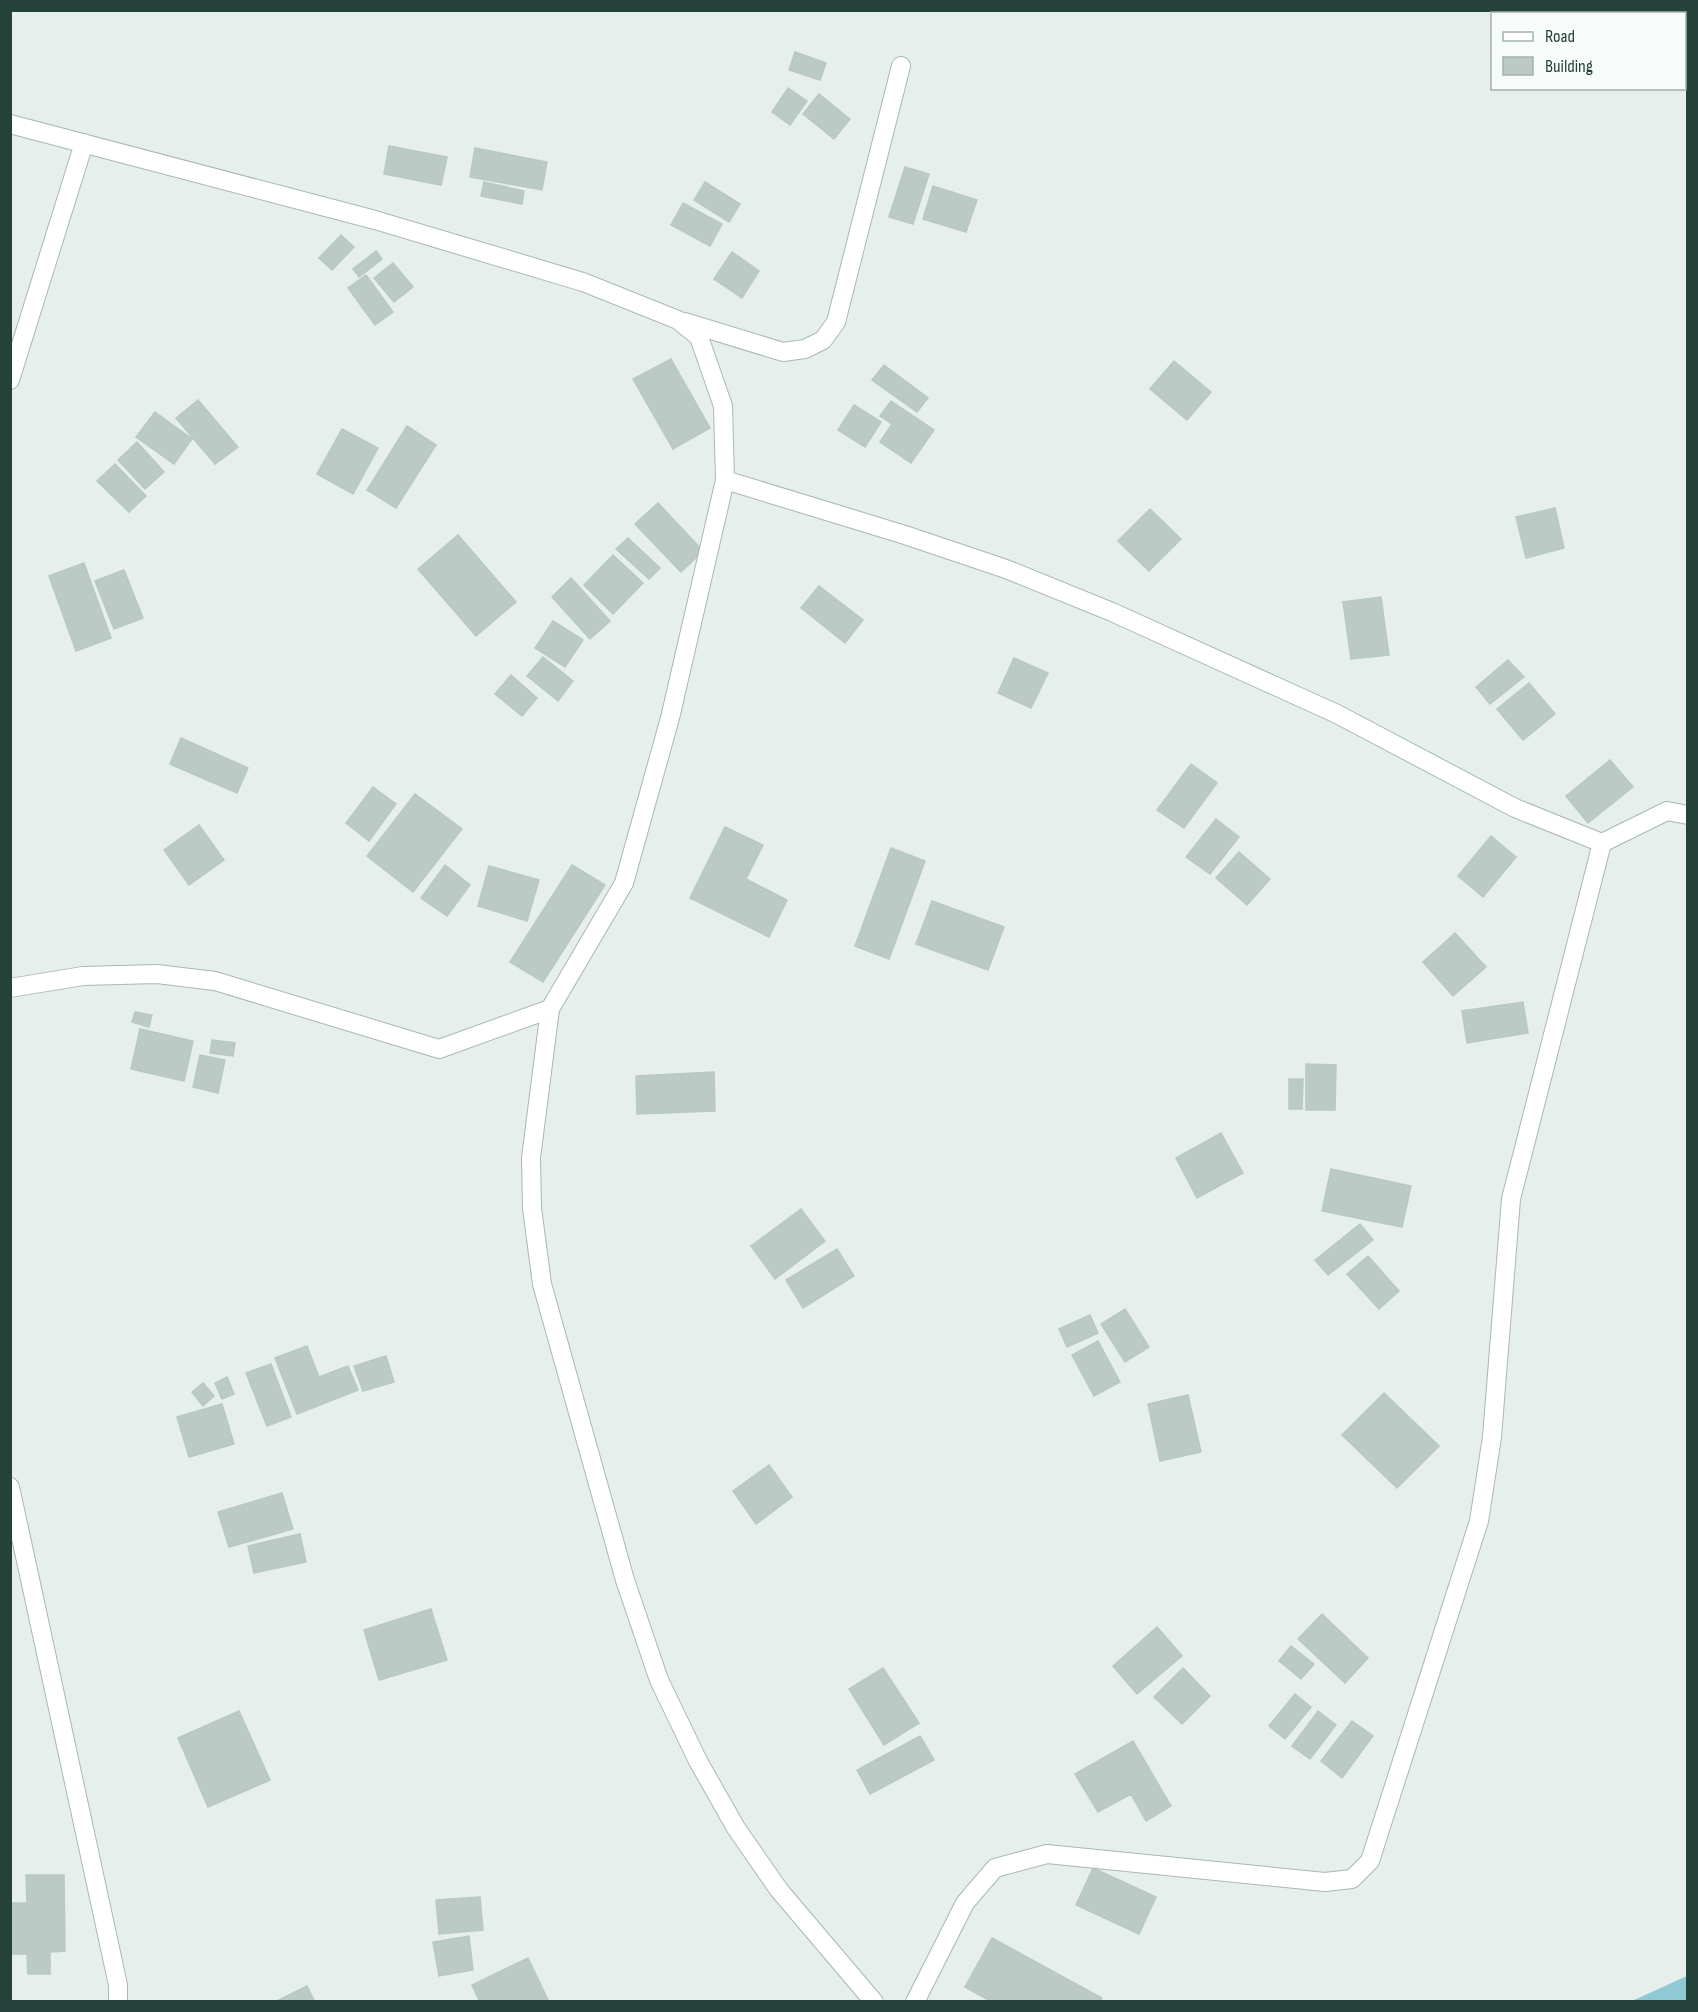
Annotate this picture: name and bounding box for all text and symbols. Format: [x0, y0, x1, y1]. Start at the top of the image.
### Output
legend [1491, 12, 1686, 90]
text: Road [1545, 26, 1575, 47]
text: Building [1545, 56, 1593, 77]

